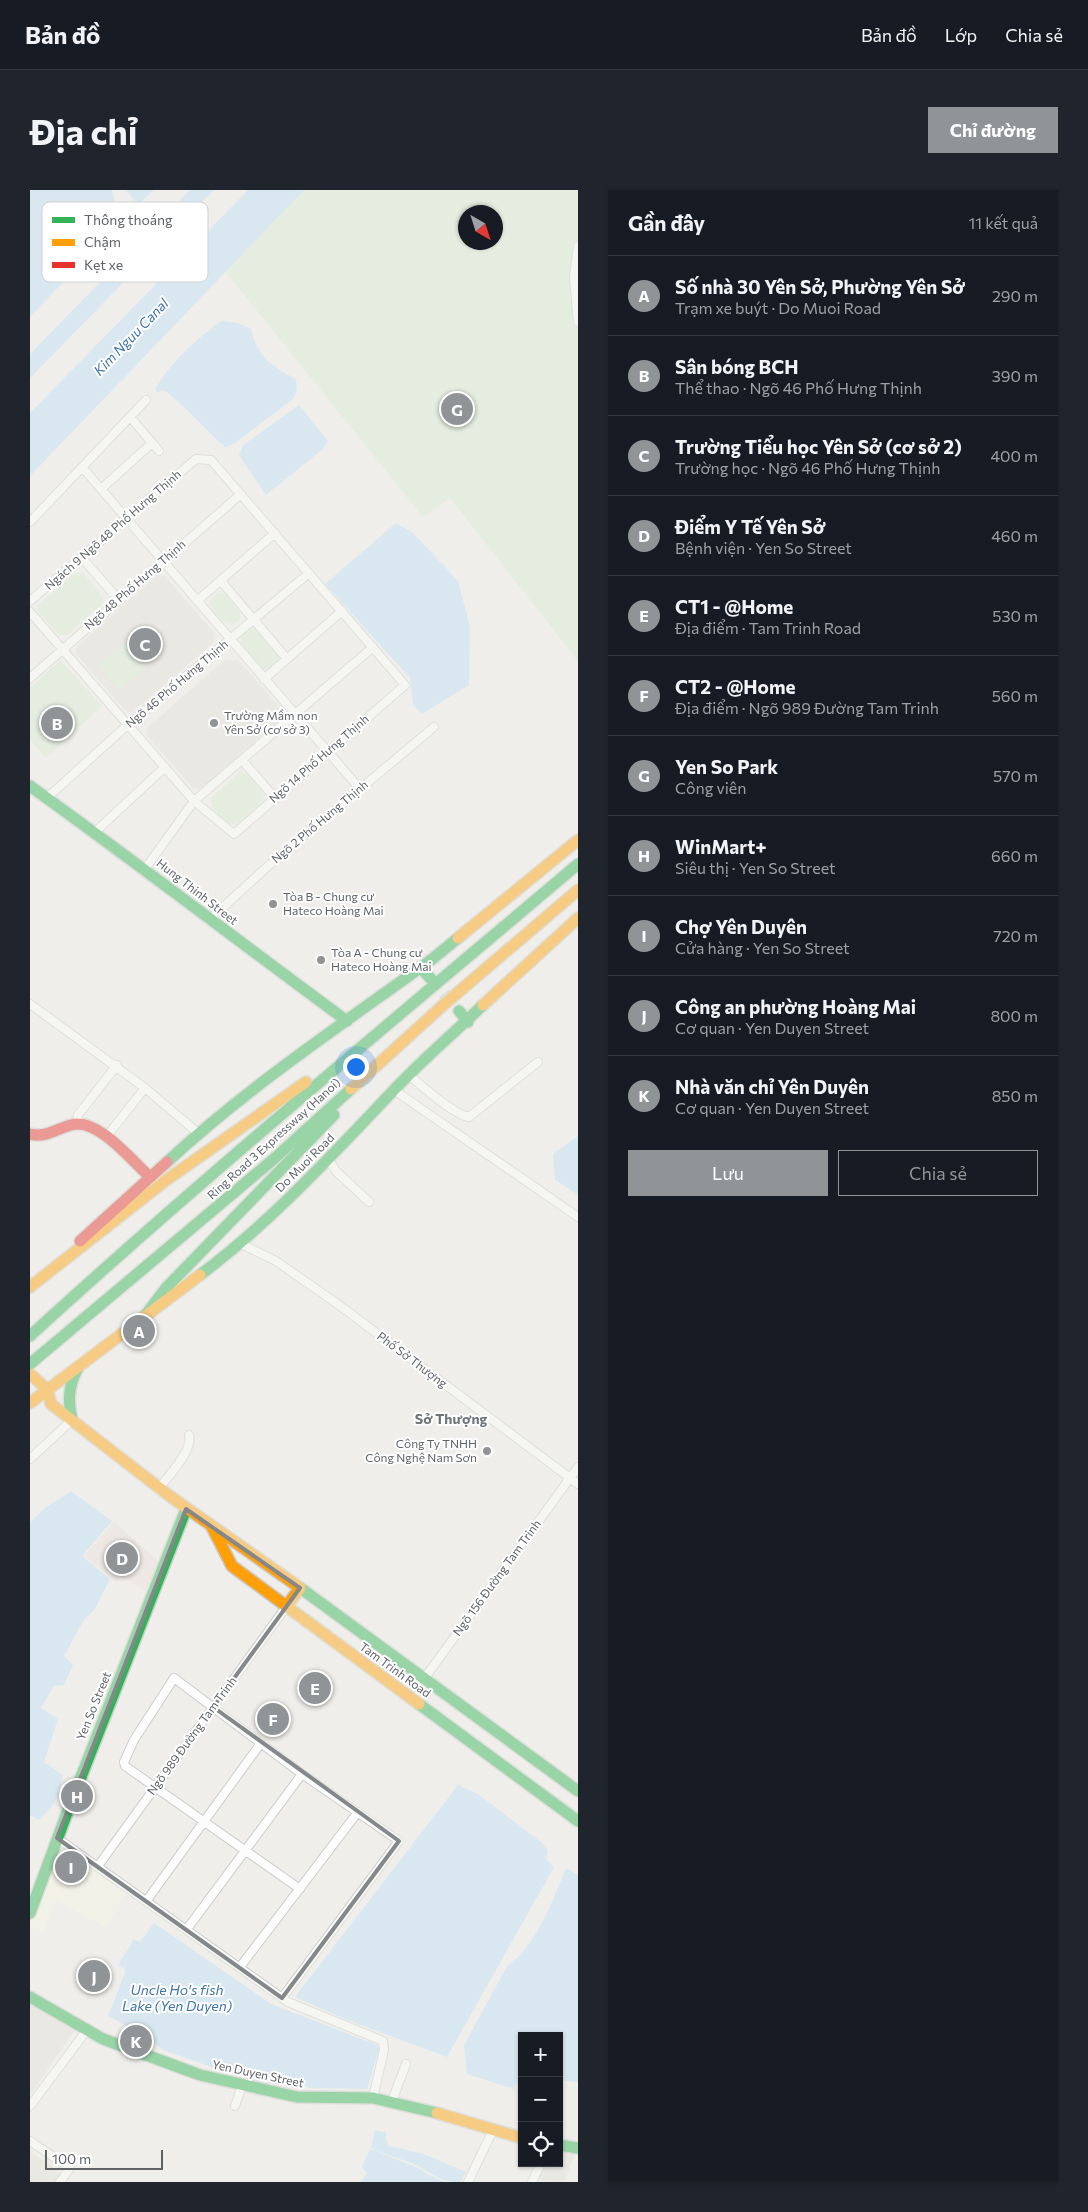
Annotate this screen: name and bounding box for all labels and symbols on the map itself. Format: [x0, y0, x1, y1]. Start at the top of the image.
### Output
legend [42, 202, 208, 282]
north arrow [458, 205, 503, 250]
text: Thông thoáng [84, 211, 173, 228]
text: Chậm [84, 233, 121, 250]
text: Kẹt xe [84, 256, 123, 273]
water label: Kim Nguu Canal [90, 294, 172, 379]
pin: G [441, 390, 473, 428]
street label: Ngách 9 Ngõ 48 Phố Hưng Thịnh [42, 467, 184, 593]
street label: Ngõ 48 Phố Hưng Thịnh [81, 537, 189, 633]
pin: C [129, 625, 161, 663]
street label: Ngõ 46 Phố Hưng Thịnh [122, 636, 230, 730]
pin: B [41, 704, 73, 742]
place label: Trường Mầm non Yên Sở (cơ sở 3) [224, 708, 318, 736]
street label: Ngõ 14 Phố Hưng Thịnh [266, 711, 371, 805]
marker: Trường Mầm non Yên Sở (cơ sở 3) [208, 717, 220, 729]
street label: Ngõ 2 Phố Hưng Thịnh [268, 777, 370, 866]
street label: Hung Thinh Street [154, 855, 241, 927]
place label: Tòa B - Chung cư Hateco Hoàng Mai [283, 889, 384, 917]
marker: Tòa B - Chung cư Hateco Hoàng Mai [267, 898, 279, 910]
place label: Tòa A - Chung cư Hateco Hoàng Mai [331, 945, 432, 973]
marker: Tòa A - Chung cư Hateco Hoàng Mai [315, 954, 327, 966]
your location [343, 1054, 369, 1080]
street label: Ring Road 3 Expressway (Hanoi) [204, 1075, 343, 1202]
street label: Do Muoi Road [272, 1130, 337, 1194]
pin: A [123, 1312, 155, 1350]
street label: Phố Sở Thượng [375, 1328, 451, 1390]
district label: Sở Thượng [415, 1410, 487, 1427]
place label: Công Ty TNHH Công Nghệ Nam Sơn [365, 1436, 477, 1464]
marker: Công Ty TNHH Công Nghệ Nam Sơn [481, 1445, 493, 1457]
street label: Ngõ 156 Đường Tam Trinh [449, 1517, 543, 1638]
pin: D [106, 1539, 138, 1577]
street label: Tam Trinh Road [357, 1639, 434, 1700]
street label: Yen So Street [73, 1669, 113, 1742]
pin: E [299, 1669, 331, 1707]
street label: Ngõ 989 Đường Tam Trinh [144, 1674, 239, 1797]
pin: F [257, 1700, 289, 1738]
pin: H [61, 1777, 93, 1815]
pin: I [55, 1848, 87, 1886]
pin: J [78, 1957, 110, 1995]
water label: Uncle Ho's fish Lake (Yen Duyen) [122, 1981, 232, 2014]
pin: K [120, 2022, 152, 2060]
street label: Yen Duyen Street [211, 2056, 305, 2090]
scale bar [45, 2147, 162, 2170]

